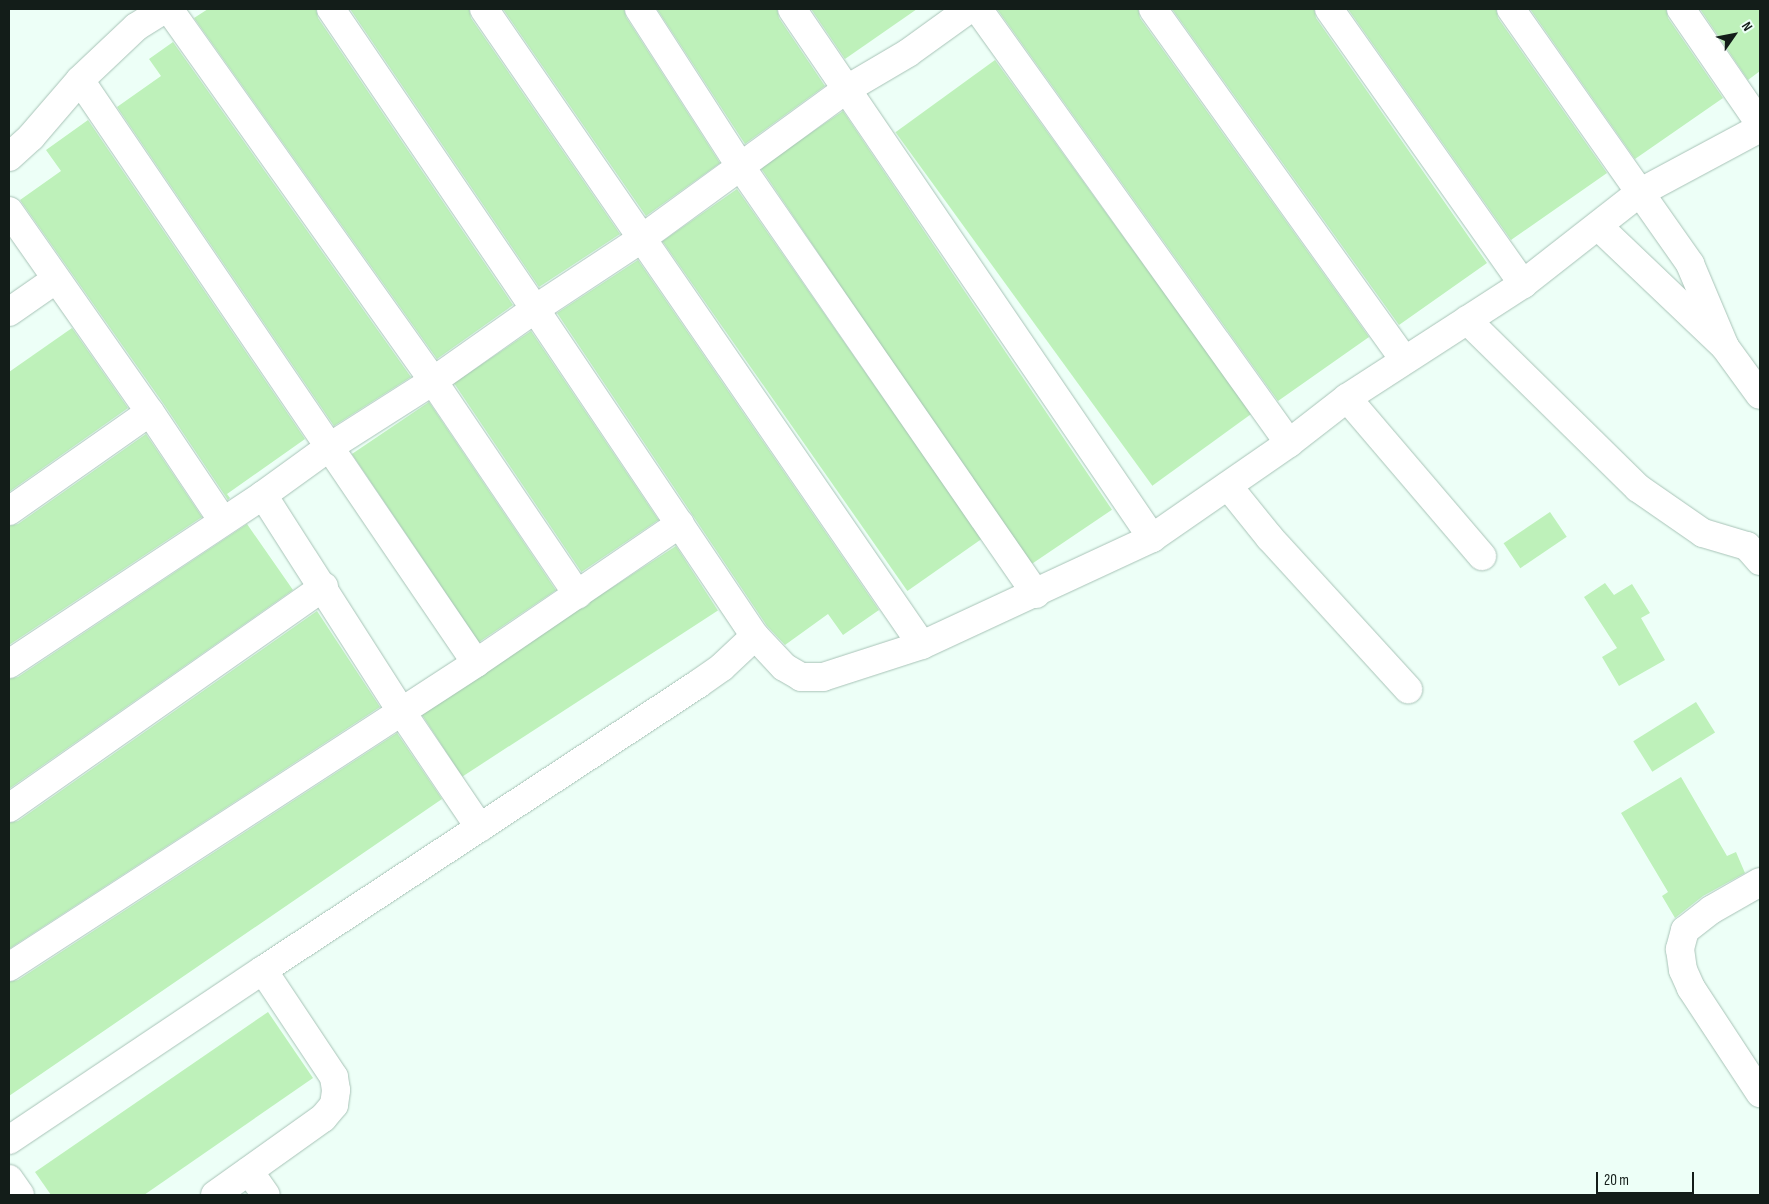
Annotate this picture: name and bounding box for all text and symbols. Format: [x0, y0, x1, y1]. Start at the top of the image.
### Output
north arrow [1709, 10, 1759, 60]
text: N [1738, 19, 1756, 34]
scale bar [1599, 1162, 1696, 1194]
text: 20 m [1604, 1171, 1629, 1190]

